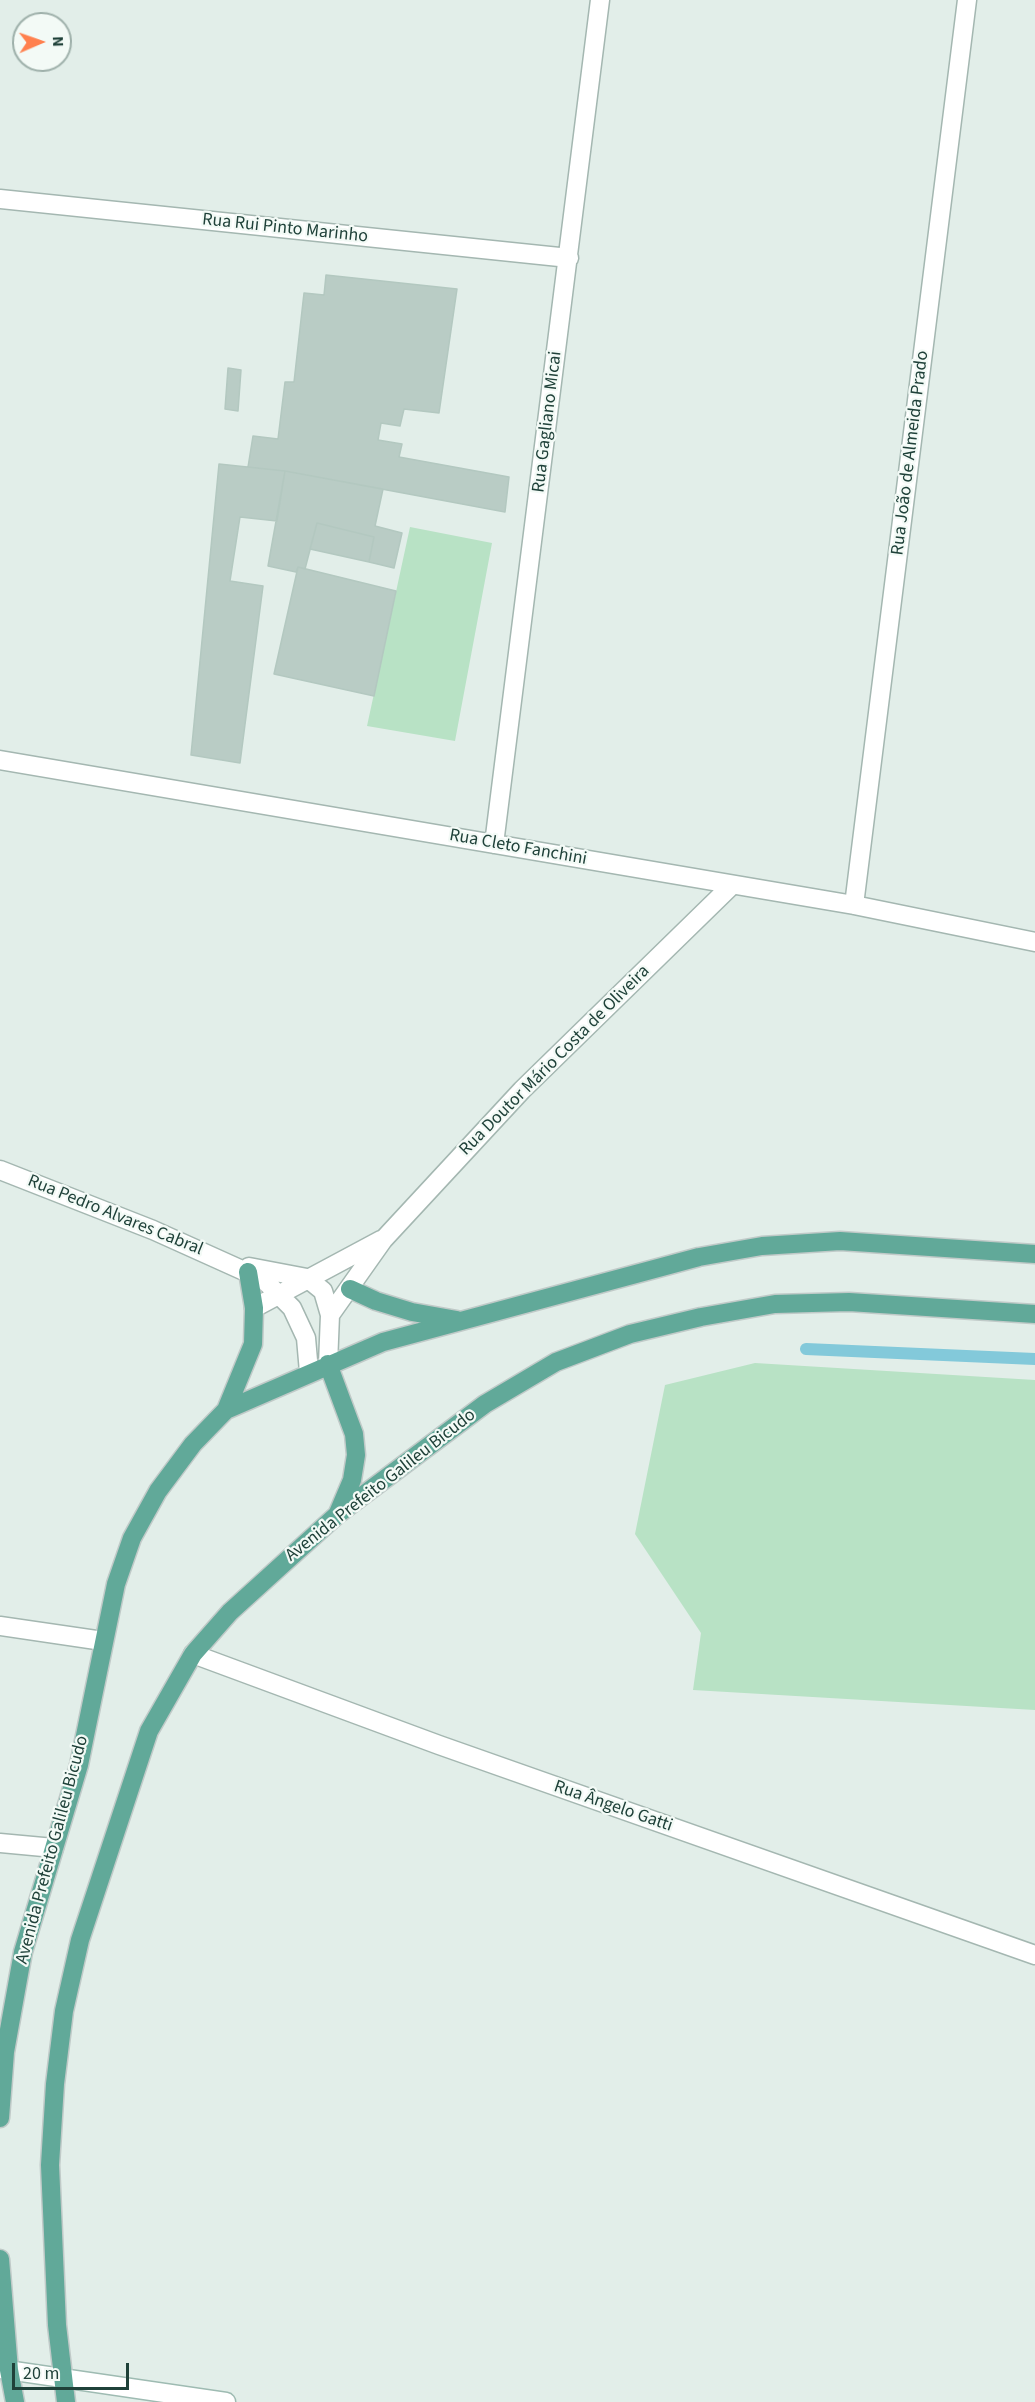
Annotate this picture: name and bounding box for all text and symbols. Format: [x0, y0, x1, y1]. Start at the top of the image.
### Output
north arrow [12, 12, 72, 72]
text: N [47, 36, 69, 47]
street label: Rua Rui Pinto Marinho [201, 210, 369, 248]
street label: Rua João de Almeida Prado [888, 349, 934, 557]
street label: Rua Gagliano Micai [529, 350, 567, 494]
street label: Rua Cleto Fanchini [447, 825, 589, 871]
street label: Rua Doutor Mário Costa de Oliveira [455, 961, 655, 1161]
street label: Rua Pedro Alvares Cabral [24, 1171, 206, 1261]
street label: Avenida Prefeito Galileu Bicudo [282, 1405, 480, 1567]
street label: Avenida Prefeito Galileu Bicudo [12, 1733, 94, 1967]
street label: Rua Ângelo Gatti [551, 1777, 675, 1837]
scale bar [15, 2351, 132, 2389]
text: 20 m [23, 2361, 59, 2386]

